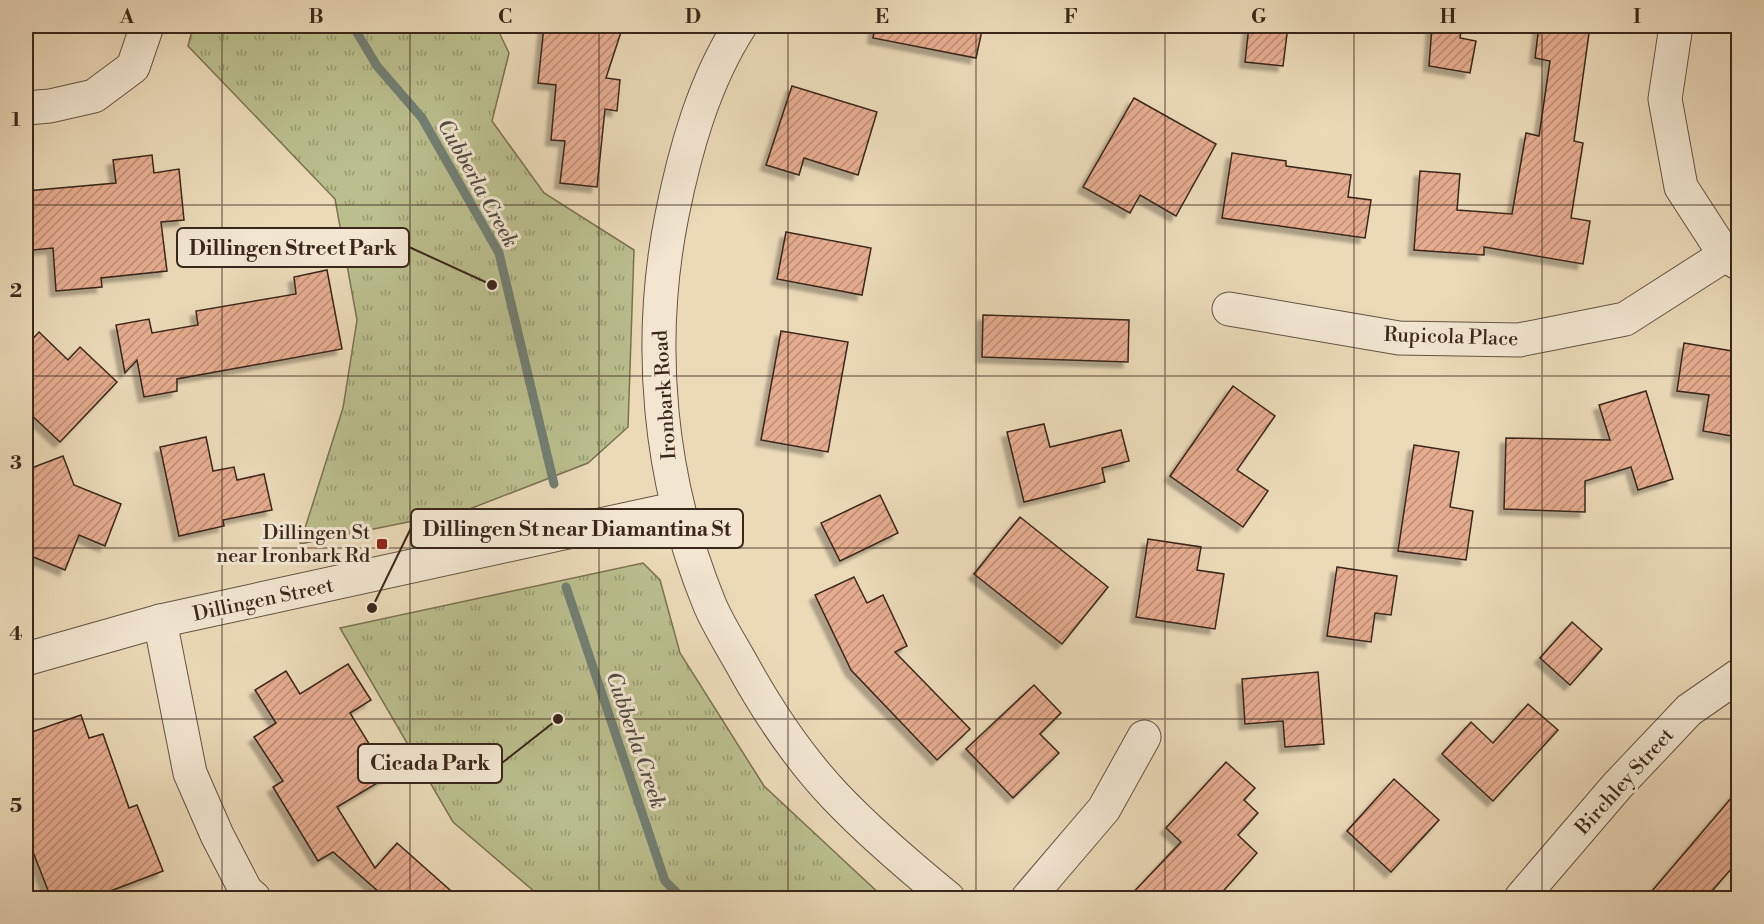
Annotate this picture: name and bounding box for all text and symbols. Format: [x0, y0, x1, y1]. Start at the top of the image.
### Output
text: A [119, 5, 135, 30]
text: B [308, 5, 324, 30]
text: C [498, 5, 512, 30]
text: D [685, 5, 701, 30]
text: E [875, 5, 889, 30]
text: F [1064, 5, 1078, 30]
text: G [1251, 5, 1267, 30]
text: H [1440, 5, 1457, 30]
text: I [1633, 5, 1641, 30]
text: 1 [11, 108, 21, 133]
water label: Cubberla Creek [431, 115, 523, 252]
callout: Dillingen Street Park [177, 228, 409, 267]
text: Dillingen Street Park [189, 236, 398, 262]
text: 2 [10, 279, 22, 304]
street label: Rupicola Place [1383, 323, 1519, 352]
street label: Ironbark Road [648, 329, 683, 461]
text: 3 [10, 451, 22, 476]
callout: Dillingen St near Diamantina St [411, 509, 743, 548]
text: Dillingen St near Diamantina St [423, 517, 732, 543]
place label: Dillingen St near Ironbark Rd [216, 521, 371, 569]
marker: Dillingen St near Ironbark Rd [375, 537, 389, 551]
street label: Dillingen Street [191, 573, 336, 628]
text: 4 [9, 622, 23, 647]
water label: Cubberla Creek [600, 669, 671, 812]
street label: Birchley Street [1570, 723, 1680, 841]
callout: Cicada Park [358, 744, 502, 783]
text: Cicada Park [370, 751, 491, 777]
text: 5 [10, 794, 22, 819]

